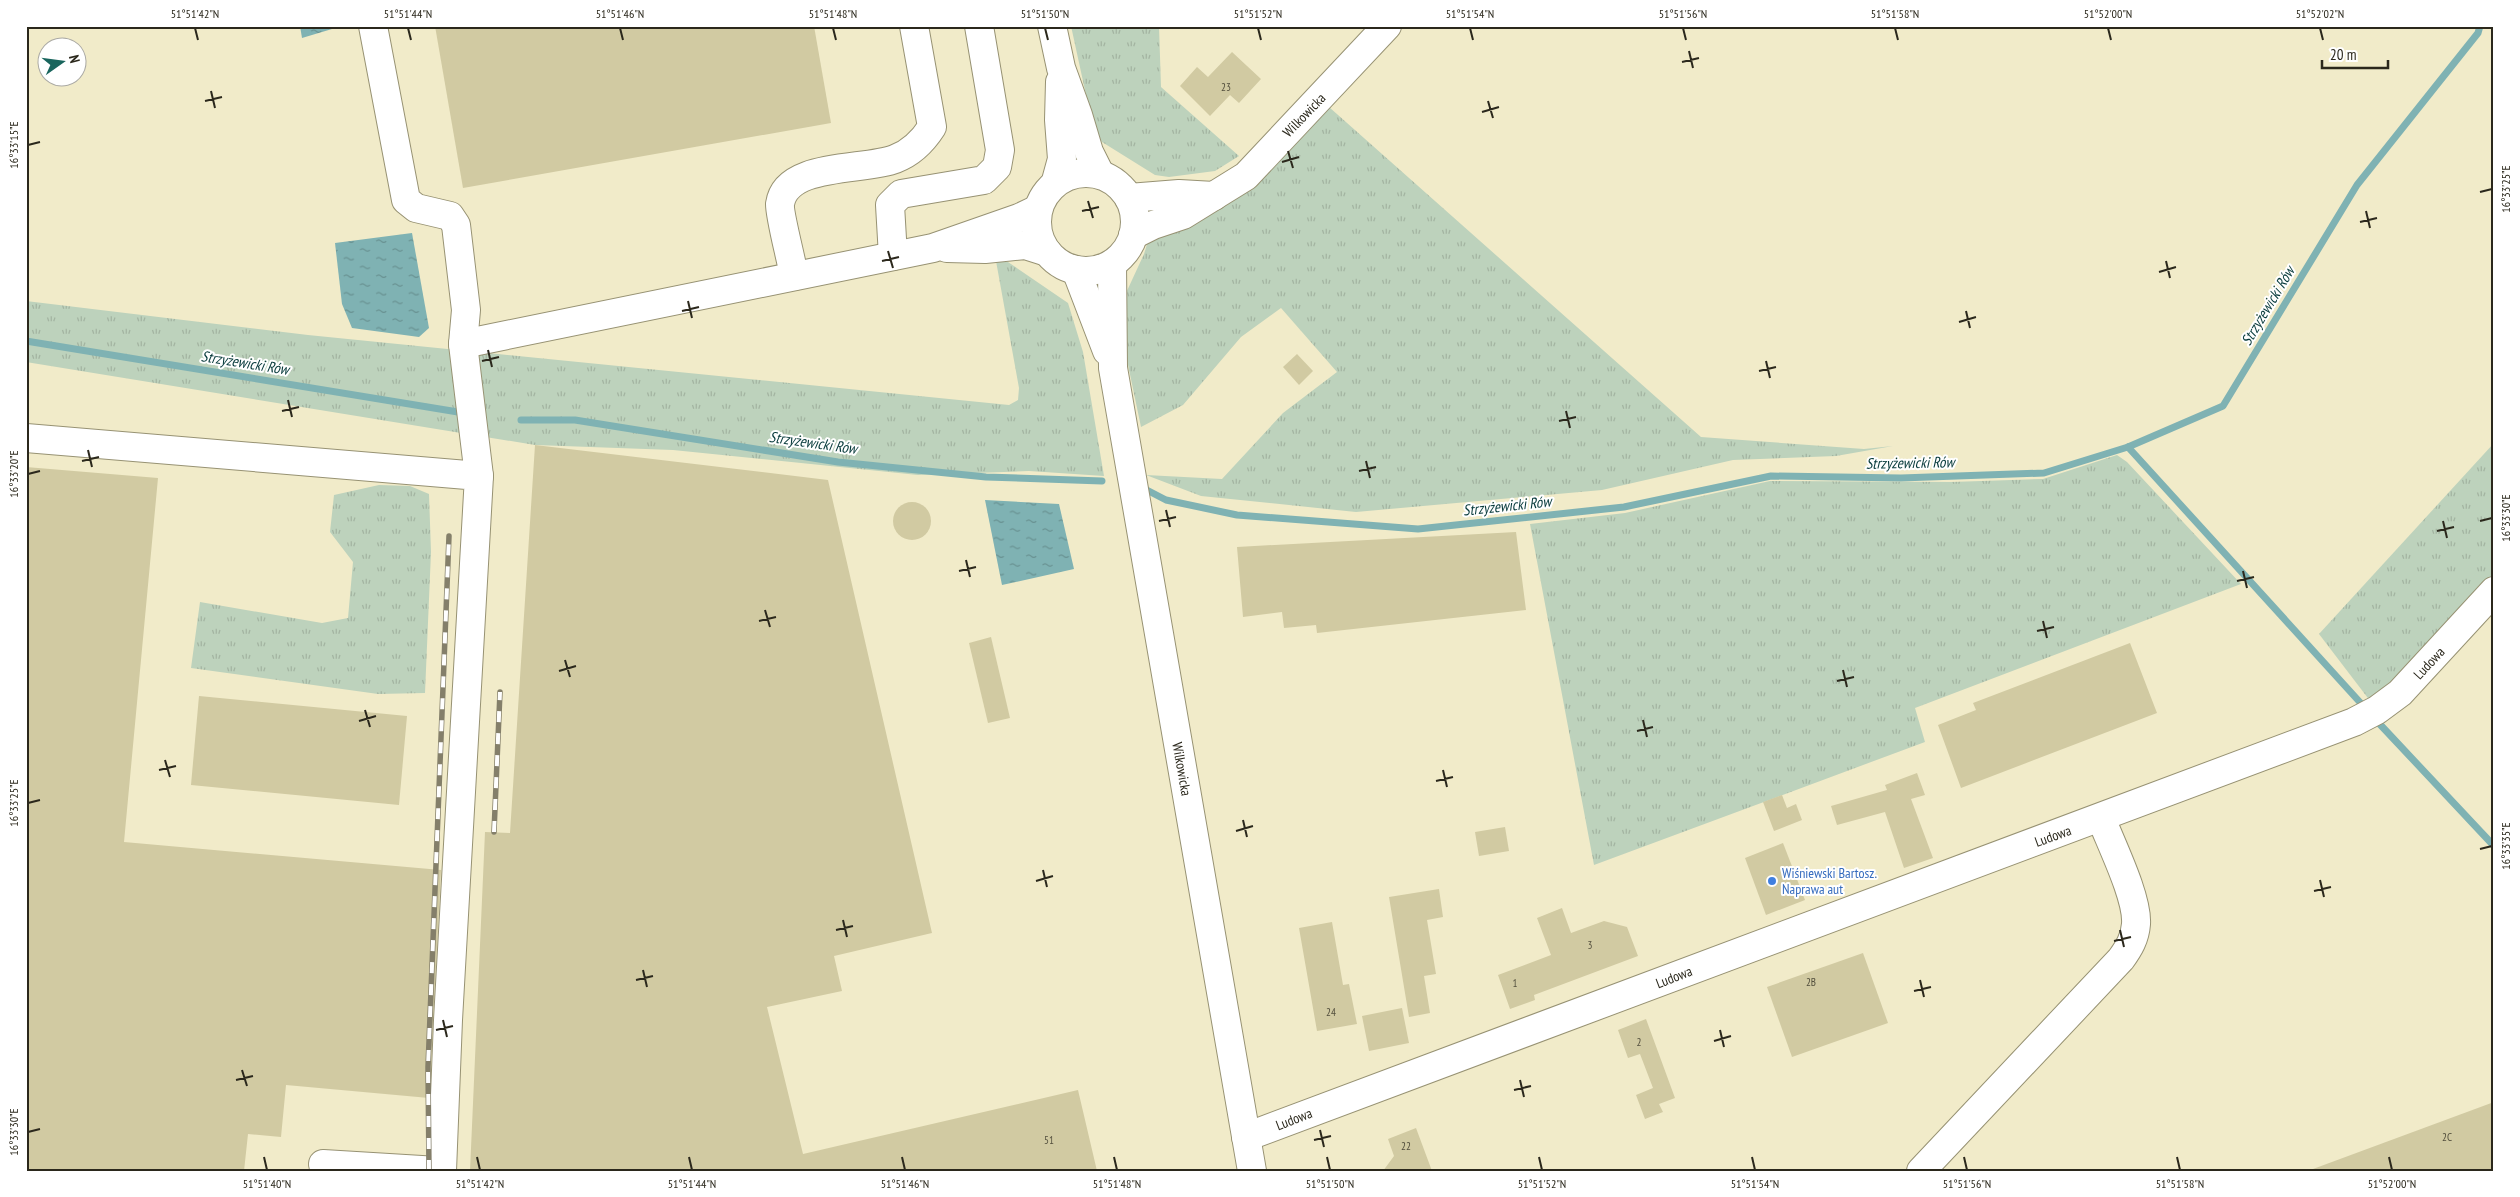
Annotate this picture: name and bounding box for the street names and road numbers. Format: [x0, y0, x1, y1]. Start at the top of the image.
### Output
street label: Wilkowicka [1279, 89, 1329, 141]
street label: Ludowa [2410, 643, 2448, 683]
street label: Wilkowicka [1168, 741, 1196, 797]
street label: Ludowa [2032, 821, 2074, 851]
street label: Ludowa [1653, 962, 1695, 992]
street label: Ludowa [1273, 1104, 1315, 1134]

